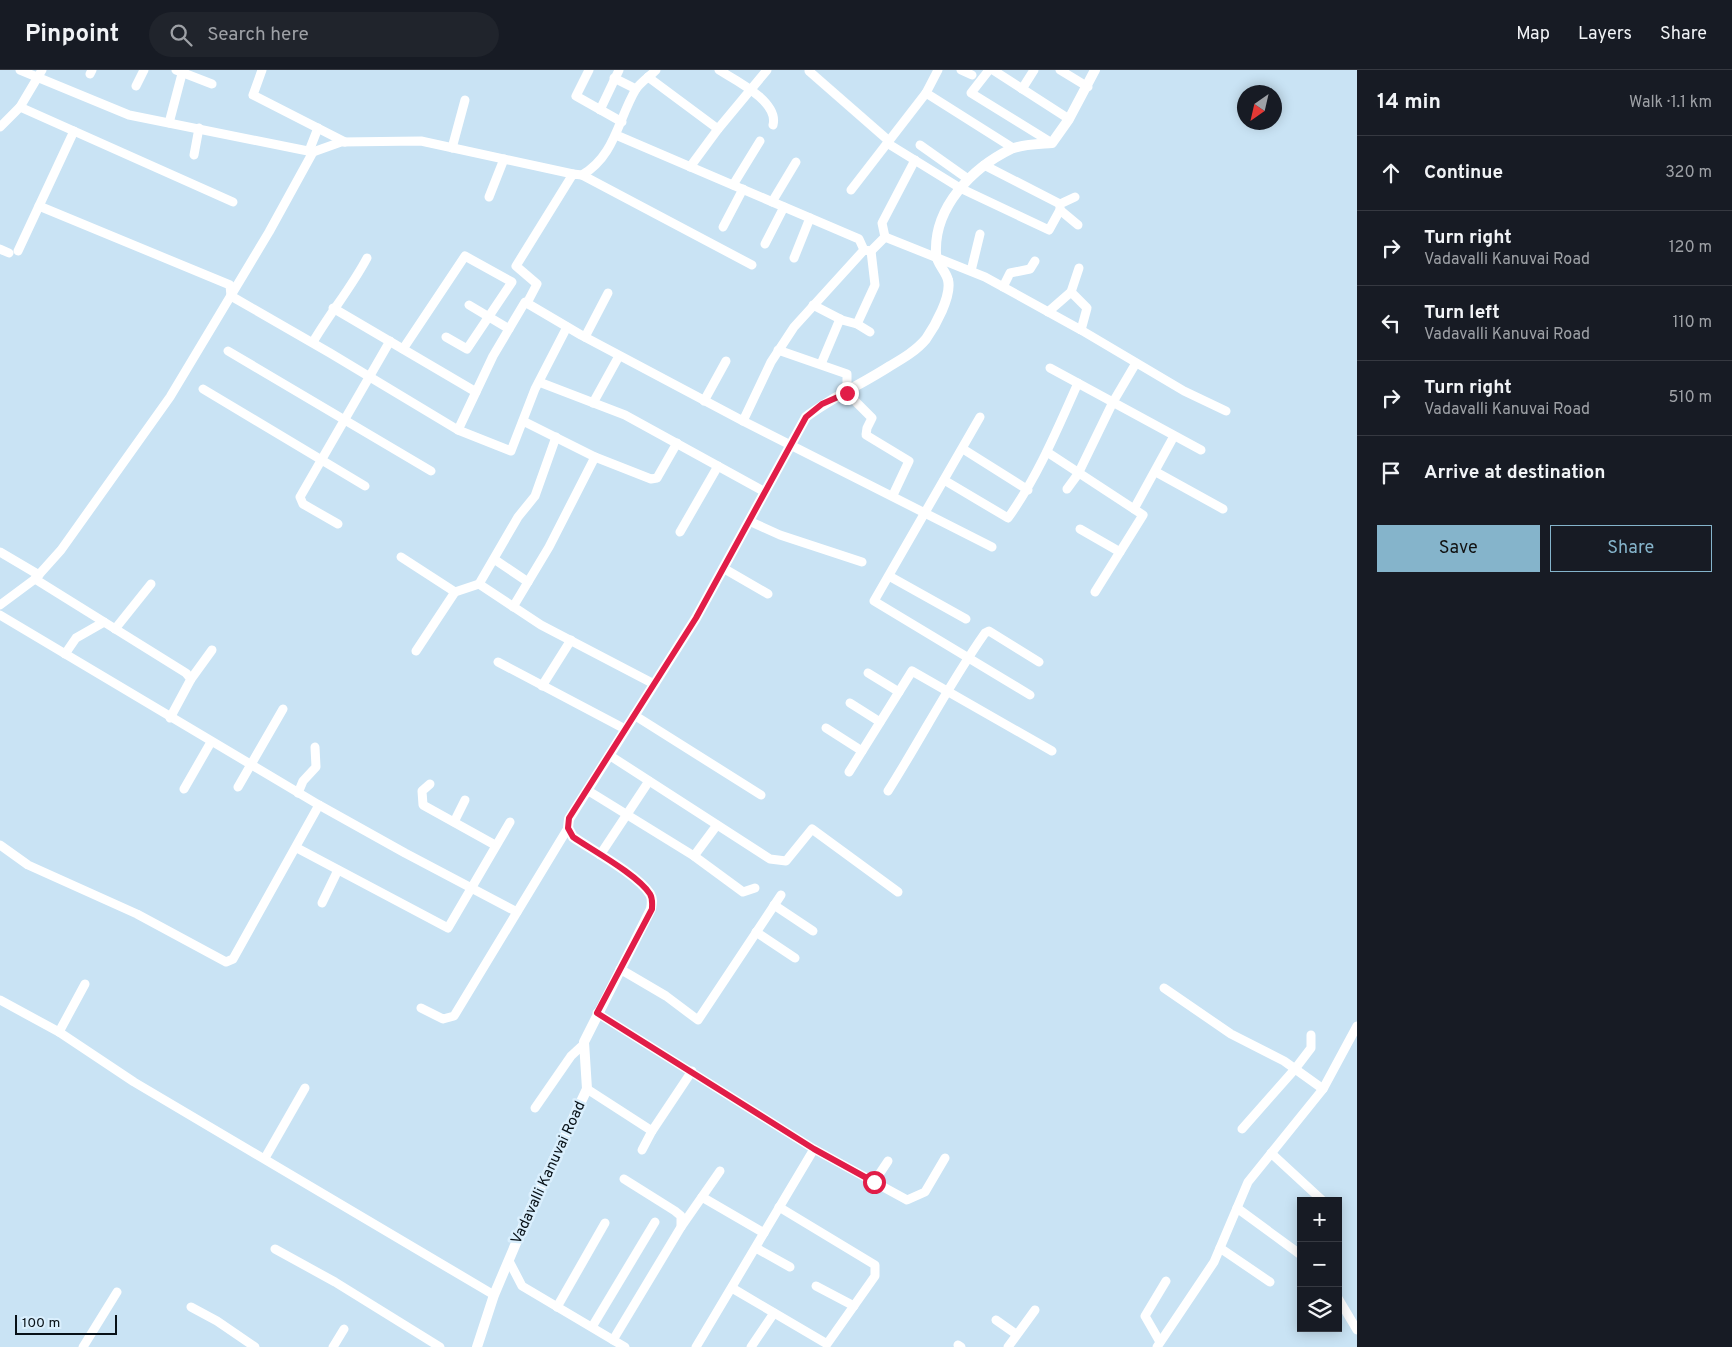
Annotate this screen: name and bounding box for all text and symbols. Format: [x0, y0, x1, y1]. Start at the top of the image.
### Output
search box [149, 12, 499, 57]
text: Pinpoint [25, 20, 119, 50]
icon: search [167, 21, 195, 49]
text: Search here [207, 23, 309, 47]
text: Map [1516, 23, 1550, 46]
text: Layers [1578, 23, 1632, 46]
text: Share [1660, 23, 1707, 46]
north arrow [1237, 85, 1282, 130]
text: 14 min [1377, 89, 1441, 116]
text: Walk · 1.1 km [1629, 93, 1712, 113]
icon: ahead [1377, 159, 1405, 187]
text: Continue [1424, 161, 1503, 185]
text: 320 m [1665, 163, 1712, 183]
text: Turn right [1424, 226, 1512, 250]
icon: right [1377, 234, 1405, 262]
text: 120 m [1669, 238, 1712, 258]
text: Vadavalli Kanuvai Road [1424, 250, 1590, 270]
text: Turn left [1424, 301, 1500, 325]
icon: left [1377, 309, 1405, 337]
text: 110 m [1672, 313, 1712, 333]
text: Vadavalli Kanuvai Road [1424, 325, 1590, 345]
text: Turn right [1424, 376, 1512, 400]
route end [836, 382, 859, 405]
icon: right [1377, 384, 1405, 412]
text: 510 m [1669, 388, 1712, 408]
text: Vadavalli Kanuvai Road [1424, 400, 1590, 420]
icon: arrive [1377, 459, 1405, 487]
text: Arrive at destination [1424, 461, 1605, 485]
button: Save [1377, 525, 1540, 572]
button: Share [1550, 525, 1712, 572]
street label: Vadavalli Kanuvai Road [507, 1098, 591, 1248]
route start [863, 1171, 886, 1194]
map controls [1297, 1197, 1342, 1332]
button: + [1297, 1197, 1342, 1242]
button: − [1297, 1242, 1342, 1287]
button: layers [1297, 1287, 1342, 1332]
scale bar [15, 1312, 118, 1335]
text: 100 m [22, 1315, 60, 1332]

